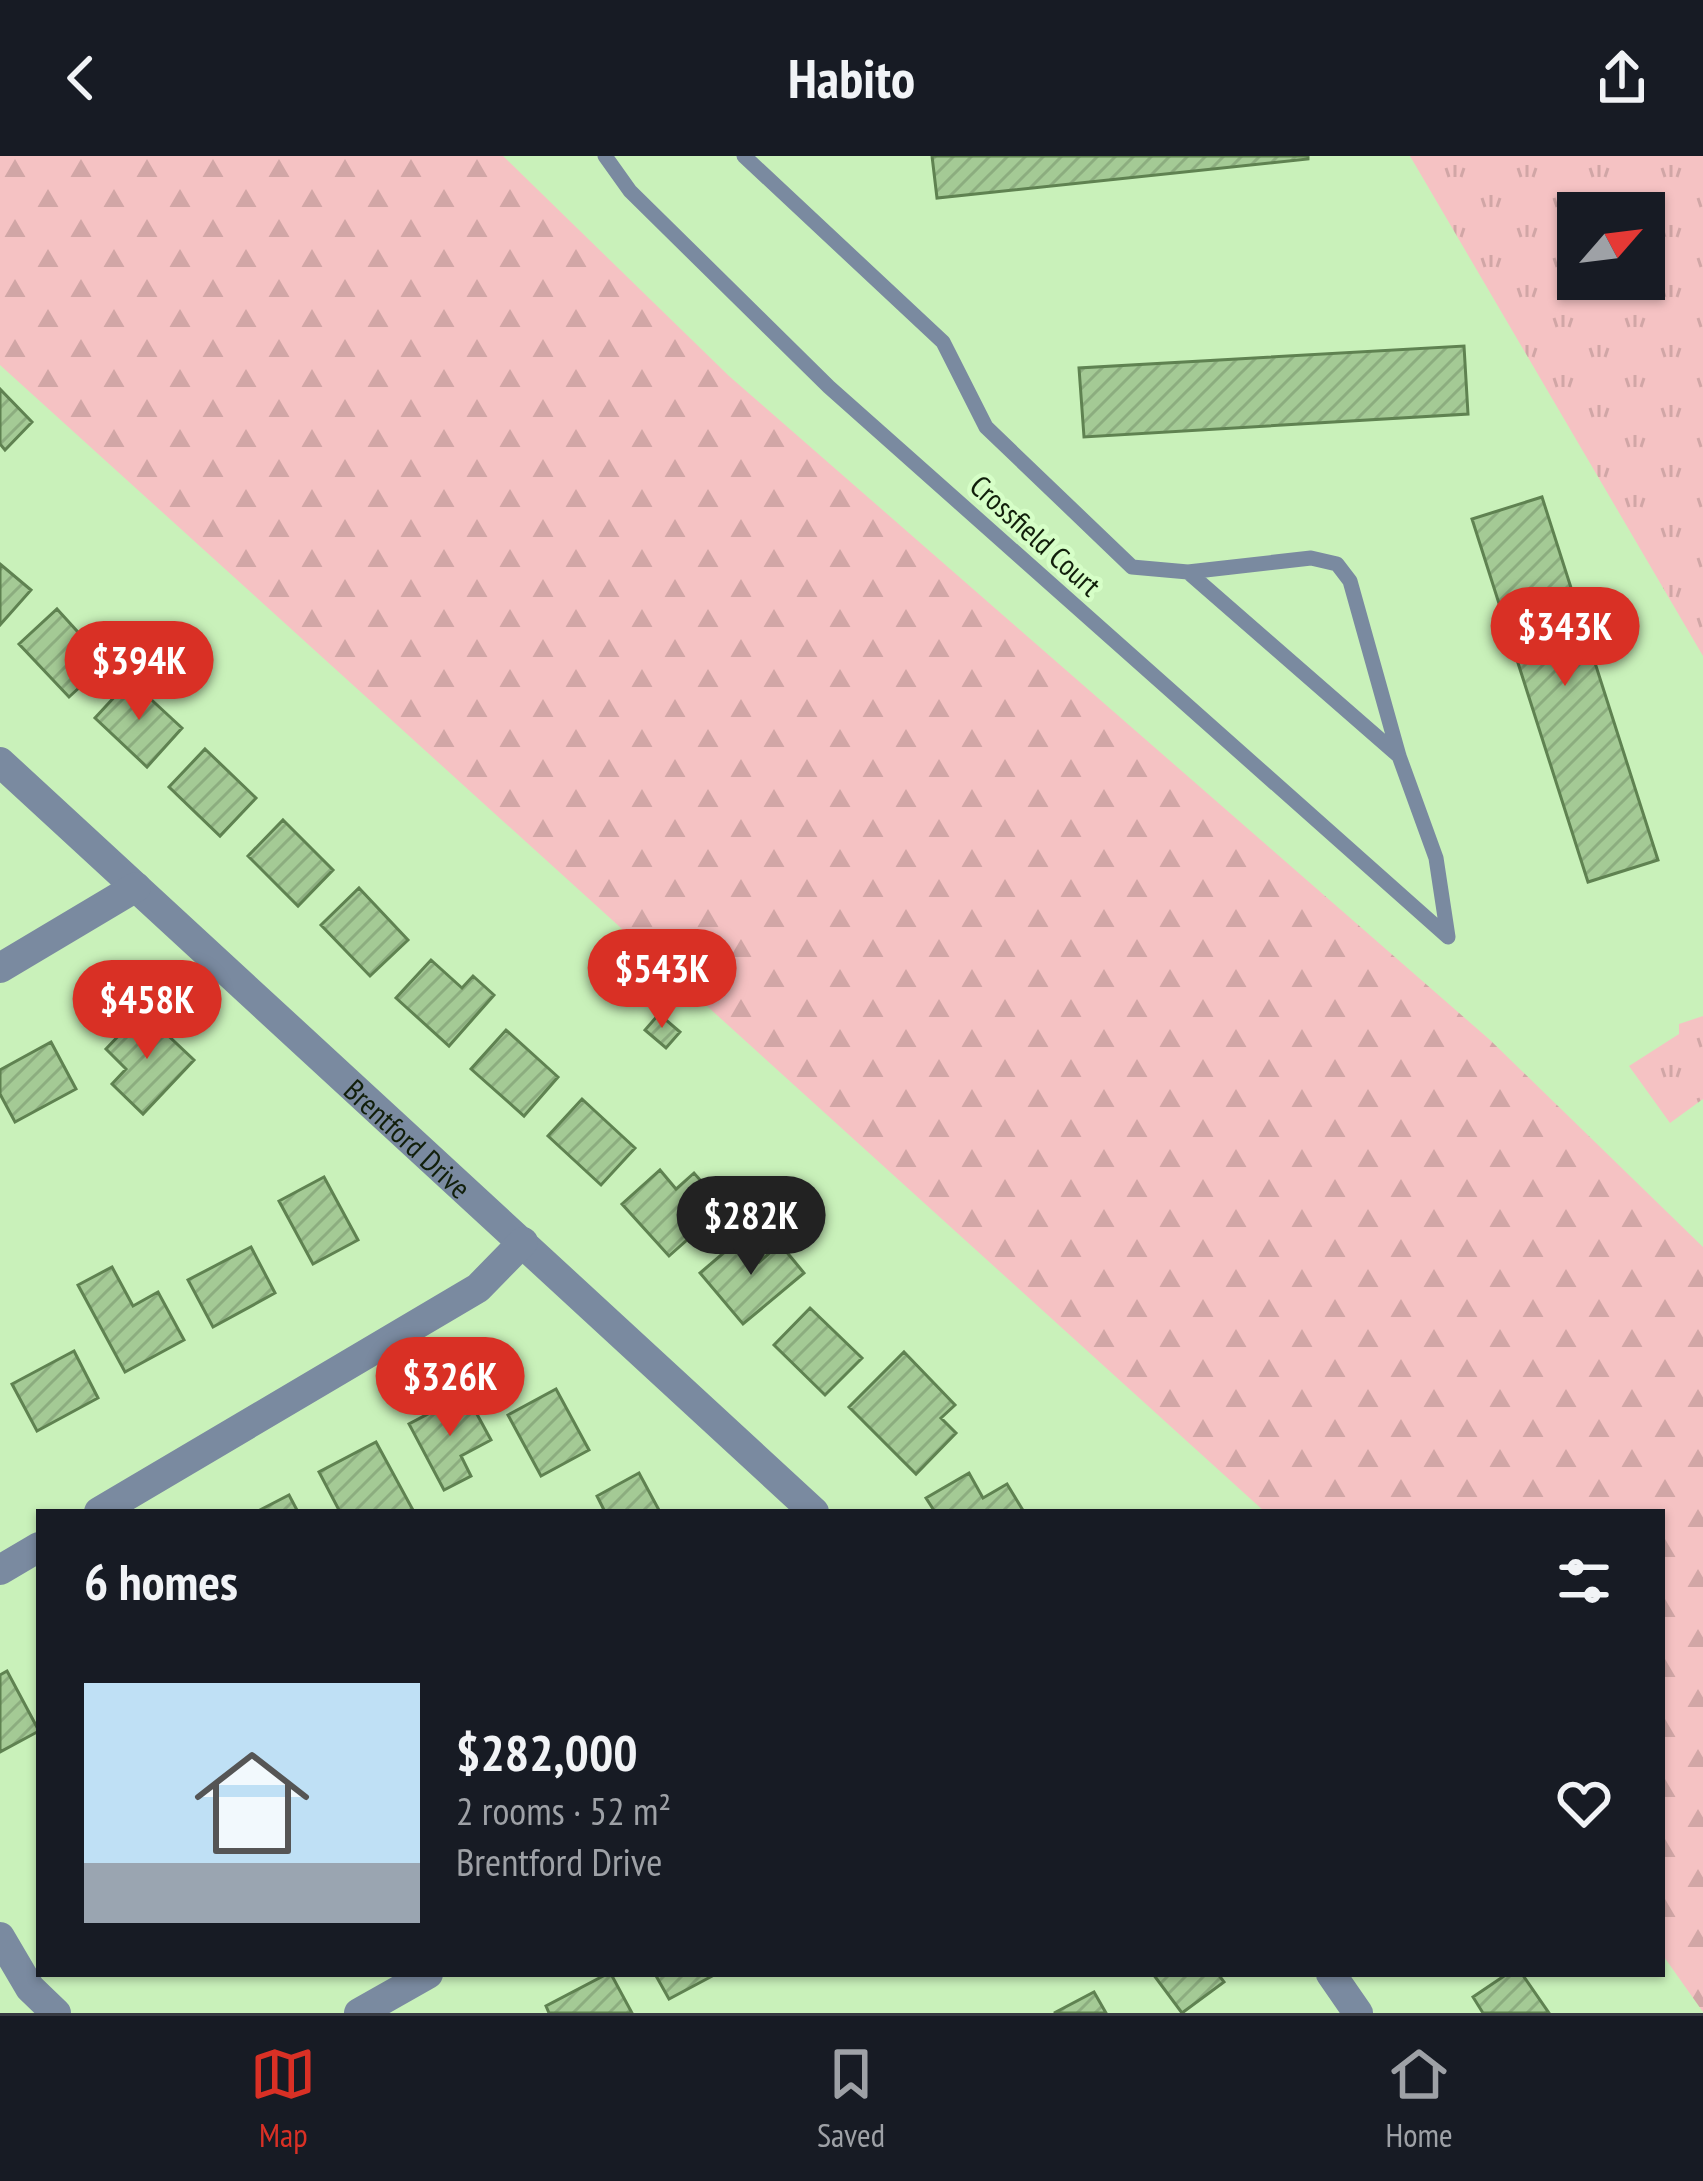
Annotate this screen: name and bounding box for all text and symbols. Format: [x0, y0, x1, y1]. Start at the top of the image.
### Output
text: Habito [788, 43, 915, 113]
icon: back [48, 45, 114, 111]
icon: share [1589, 45, 1655, 111]
north arrow [1557, 192, 1665, 300]
map controls [1557, 192, 1665, 300]
street label: Crossfield Court [962, 466, 1110, 604]
pin: $343K [1481, 587, 1649, 689]
text: $343K [1518, 600, 1612, 651]
pin: $394K [55, 621, 223, 723]
text: $394K [92, 634, 186, 685]
pin: $543K [578, 929, 746, 1031]
text: $543K [615, 942, 709, 993]
pin: $458K [63, 960, 231, 1062]
text: $458K [100, 973, 194, 1024]
street label: Brentford Drive [337, 1070, 480, 1206]
pin: $282K [667, 1176, 835, 1278]
text: $282K [704, 1189, 798, 1240]
pin: $326K [366, 1337, 534, 1439]
text: $326K [403, 1350, 497, 1401]
text: 6 homes [84, 1548, 238, 1614]
icon: filters [1551, 1548, 1617, 1614]
text: $282,000 [456, 1719, 638, 1785]
icon: home [180, 1731, 324, 1875]
icon: heart [1551, 1770, 1617, 1836]
text: 2 rooms · 52 m² [456, 1785, 671, 1836]
text: Brentford Drive [456, 1836, 662, 1887]
tab: Map [250, 2041, 316, 2156]
tab: Saved [817, 2041, 885, 2156]
tab: Home [1386, 2041, 1453, 2156]

